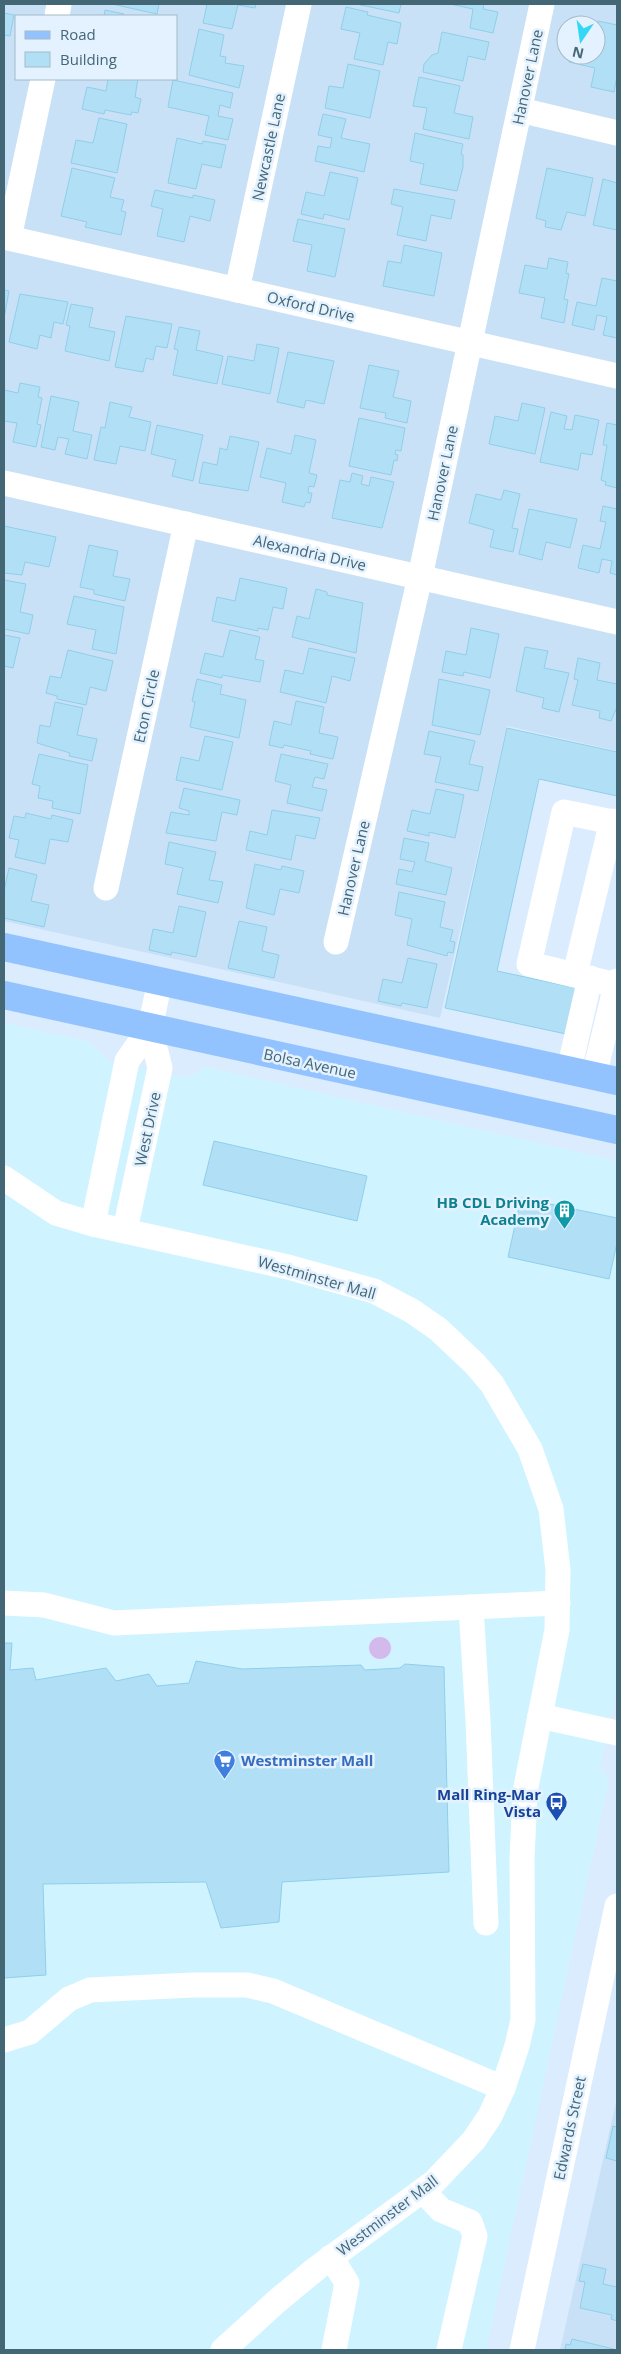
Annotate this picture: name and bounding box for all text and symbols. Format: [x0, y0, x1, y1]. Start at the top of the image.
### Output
legend [15, 15, 178, 80]
north arrow [556, 15, 606, 65]
text: Road [60, 24, 96, 44]
street label: Hanover Lane [507, 27, 547, 127]
text: N [570, 43, 586, 64]
text: Building [60, 49, 117, 69]
street label: Newcastle Lane [247, 91, 289, 203]
street label: Oxford Drive [265, 286, 357, 326]
street label: Hanover Lane [422, 423, 462, 523]
street label: Alexandria Drive [252, 529, 368, 575]
street label: Eton Circle [128, 667, 164, 745]
street label: Hanover Lane [332, 818, 374, 918]
street label: Bolsa Avenue [262, 1043, 358, 1083]
street label: West Drive [129, 1090, 165, 1168]
place label: HB CDL Driving Academy [437, 1192, 550, 1229]
building icon: HB CDL Driving Academy [553, 1199, 577, 1230]
street label: Westminster Mall [256, 1251, 378, 1303]
supermarket icon: Westminster Mall [213, 1748, 237, 1779]
place label: Westminster Mall [241, 1750, 373, 1770]
place label: Mall Ring-Mar Vista [437, 1784, 541, 1821]
bus stop icon: Mall Ring-Mar Vista [545, 1791, 569, 1822]
street label: Edwards Street [548, 2074, 590, 2182]
street label: Westminster Mall [332, 2170, 442, 2260]

